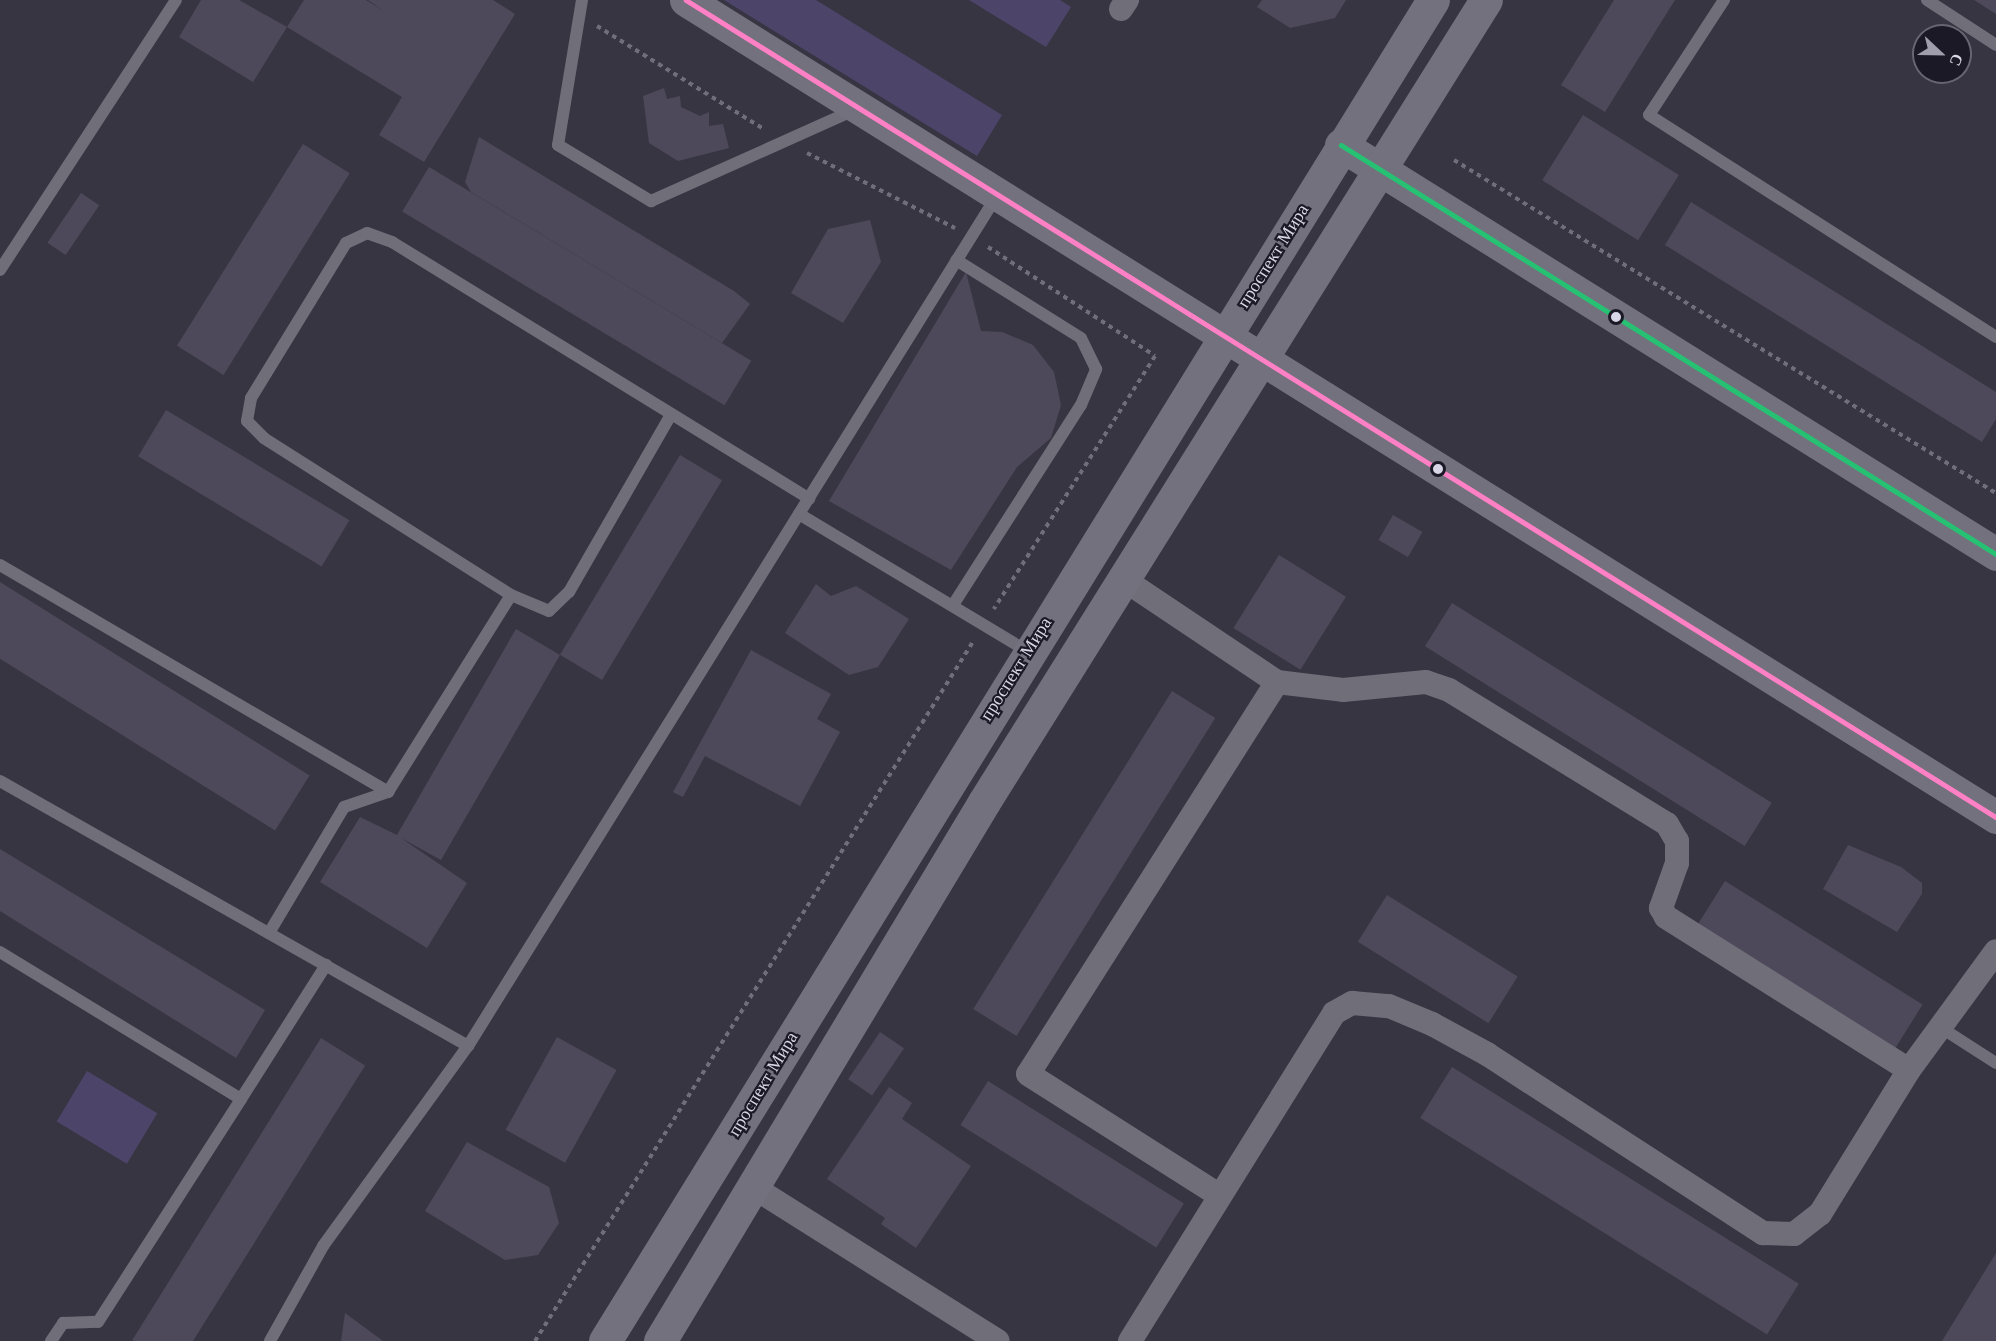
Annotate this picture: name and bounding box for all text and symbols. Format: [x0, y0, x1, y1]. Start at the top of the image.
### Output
north arrow [1912, 24, 1972, 84]
text: С [1945, 51, 1968, 69]
street label: проспект Мира [1233, 200, 1313, 312]
unlabelled marker [1610, 311, 1622, 323]
unlabelled marker [1432, 463, 1444, 475]
street label: проспект Мира [976, 613, 1056, 725]
street label: проспект Мира [723, 1028, 803, 1140]

